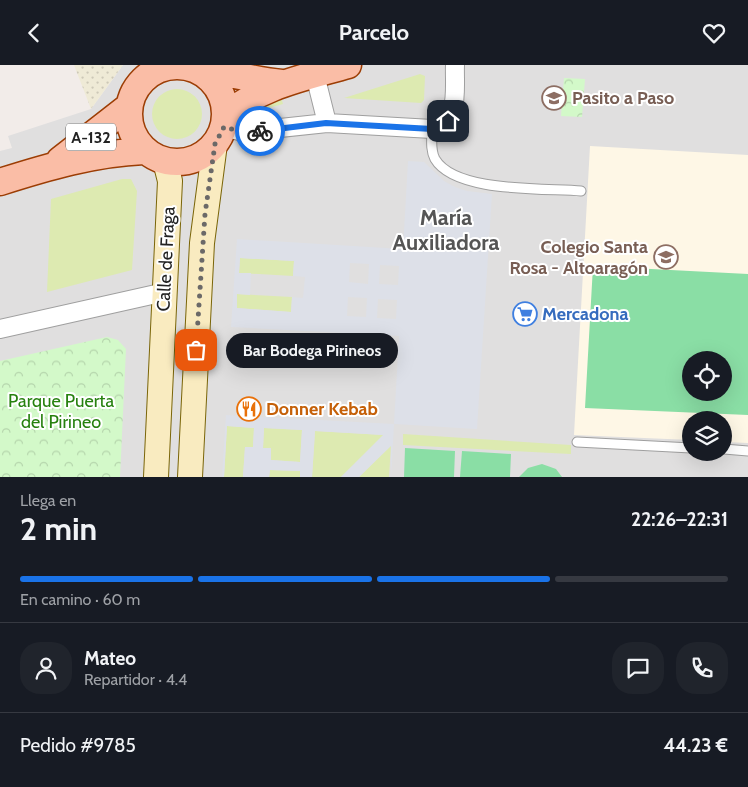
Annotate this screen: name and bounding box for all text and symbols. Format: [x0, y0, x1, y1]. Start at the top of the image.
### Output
icon: back [20, 19, 48, 47]
text: Parcelo [339, 19, 409, 46]
icon: heart [700, 19, 728, 47]
school or university icon: Pasito a Paso [541, 85, 567, 111]
place label: Pasito a Paso [572, 87, 674, 109]
pin [427, 100, 469, 142]
courier [235, 106, 285, 156]
icon: home [434, 107, 462, 135]
icon: bike [246, 117, 274, 145]
road number: A-132 [66, 123, 116, 151]
district label: María Auxiliadora [393, 204, 499, 256]
street label: Calle de Fraga [152, 206, 180, 312]
place label: Colegio Santa Rosa - Altoaragón [510, 236, 648, 279]
school or university icon: Colegio Santa Rosa - Altoaragón [653, 244, 679, 270]
supermarket icon: Mercadona [512, 301, 538, 327]
place label: Mercadona [542, 303, 628, 325]
pin [175, 329, 217, 371]
callout: Bar Bodega Pirineos [226, 333, 398, 367]
icon: bag [182, 336, 210, 364]
text: Bar Bodega Pirineos [243, 341, 381, 360]
map controls [682, 351, 732, 461]
button: locate [682, 351, 732, 401]
park label: Parque Puerta del Pirineo [8, 390, 114, 433]
restaurant icon: Donner Kebab [236, 396, 262, 422]
place label: Donner Kebab [266, 398, 378, 420]
button: layers [682, 411, 732, 461]
text: Llega en [20, 491, 76, 510]
text: 22:26–22:31 [631, 508, 728, 531]
text: 2 min [20, 509, 97, 548]
text: En camino · 60 m [20, 590, 140, 609]
button: person [20, 642, 72, 694]
button: chat [612, 642, 664, 694]
button: phone [676, 642, 728, 694]
text: Mateo [84, 647, 136, 670]
text: Repartidor · 4.4 [84, 670, 187, 689]
text: Pedido #9785 [20, 734, 136, 757]
text: 44.23 € [663, 734, 728, 757]

